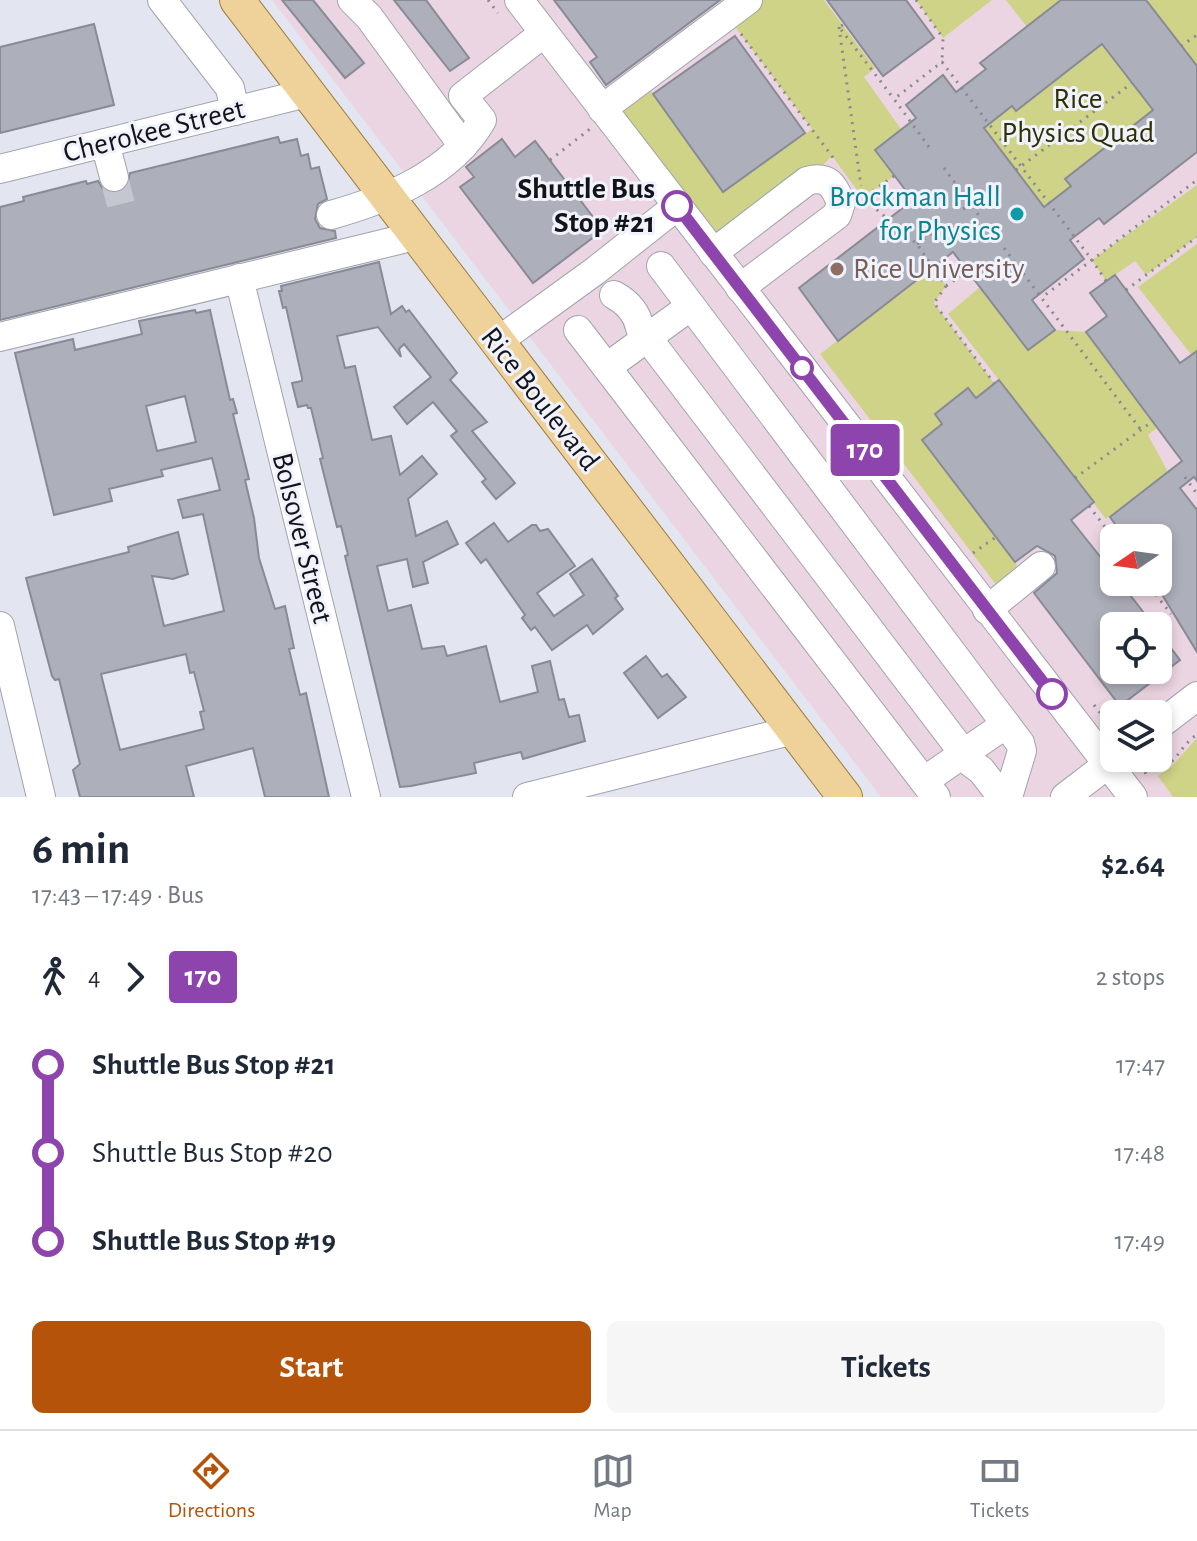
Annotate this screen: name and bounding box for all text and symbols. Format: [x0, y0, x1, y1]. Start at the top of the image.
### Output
park label: Rice Physics Quad [1001, 84, 1155, 148]
street label: Cherokee Street [60, 94, 248, 168]
place label: Shuttle Bus Stop #21 [517, 174, 655, 238]
place label: Brockman Hall for Physics [829, 182, 1001, 246]
marker: Shuttle Bus Stop #21 [662, 191, 692, 221]
marker: Brockman Hall for Physics [1008, 205, 1026, 223]
place label: Rice University [853, 254, 1025, 284]
marker: Rice University [828, 260, 846, 278]
street label: Rice Boulevard [475, 322, 605, 476]
unlabelled marker [791, 357, 813, 379]
line badge: 170 [819, 424, 911, 476]
text: 170 [847, 436, 883, 464]
street label: Bolsover Street [266, 450, 338, 627]
north arrow [1100, 524, 1172, 596]
map controls [1100, 524, 1172, 772]
button: locate [1100, 612, 1172, 684]
unlabelled marker [1037, 679, 1067, 709]
button: layers [1100, 700, 1172, 772]
text: 6 min [32, 828, 130, 872]
text: $2.64 [1101, 850, 1165, 880]
text: 17:43 – 17:49 · Bus [32, 882, 204, 908]
icon: walk [32, 955, 76, 999]
icon: forward [113, 955, 157, 999]
text: 170 [185, 963, 221, 991]
text: 4 [88, 964, 101, 990]
text: 2 stops [1096, 964, 1165, 990]
text: Shuttle Bus Stop #21 [92, 1050, 336, 1080]
text: 17:47 [1116, 1052, 1165, 1078]
text: Shuttle Bus Stop #20 [92, 1138, 333, 1168]
text: 17:48 [1114, 1140, 1165, 1166]
text: Shuttle Bus Stop #19 [92, 1226, 336, 1256]
text: 17:49 [1115, 1228, 1165, 1254]
button: Start [32, 1321, 591, 1413]
button: Tickets [607, 1321, 1165, 1413]
tab: Directions [168, 1449, 255, 1523]
tab: Map [591, 1449, 635, 1523]
tab: Tickets [970, 1449, 1029, 1523]

